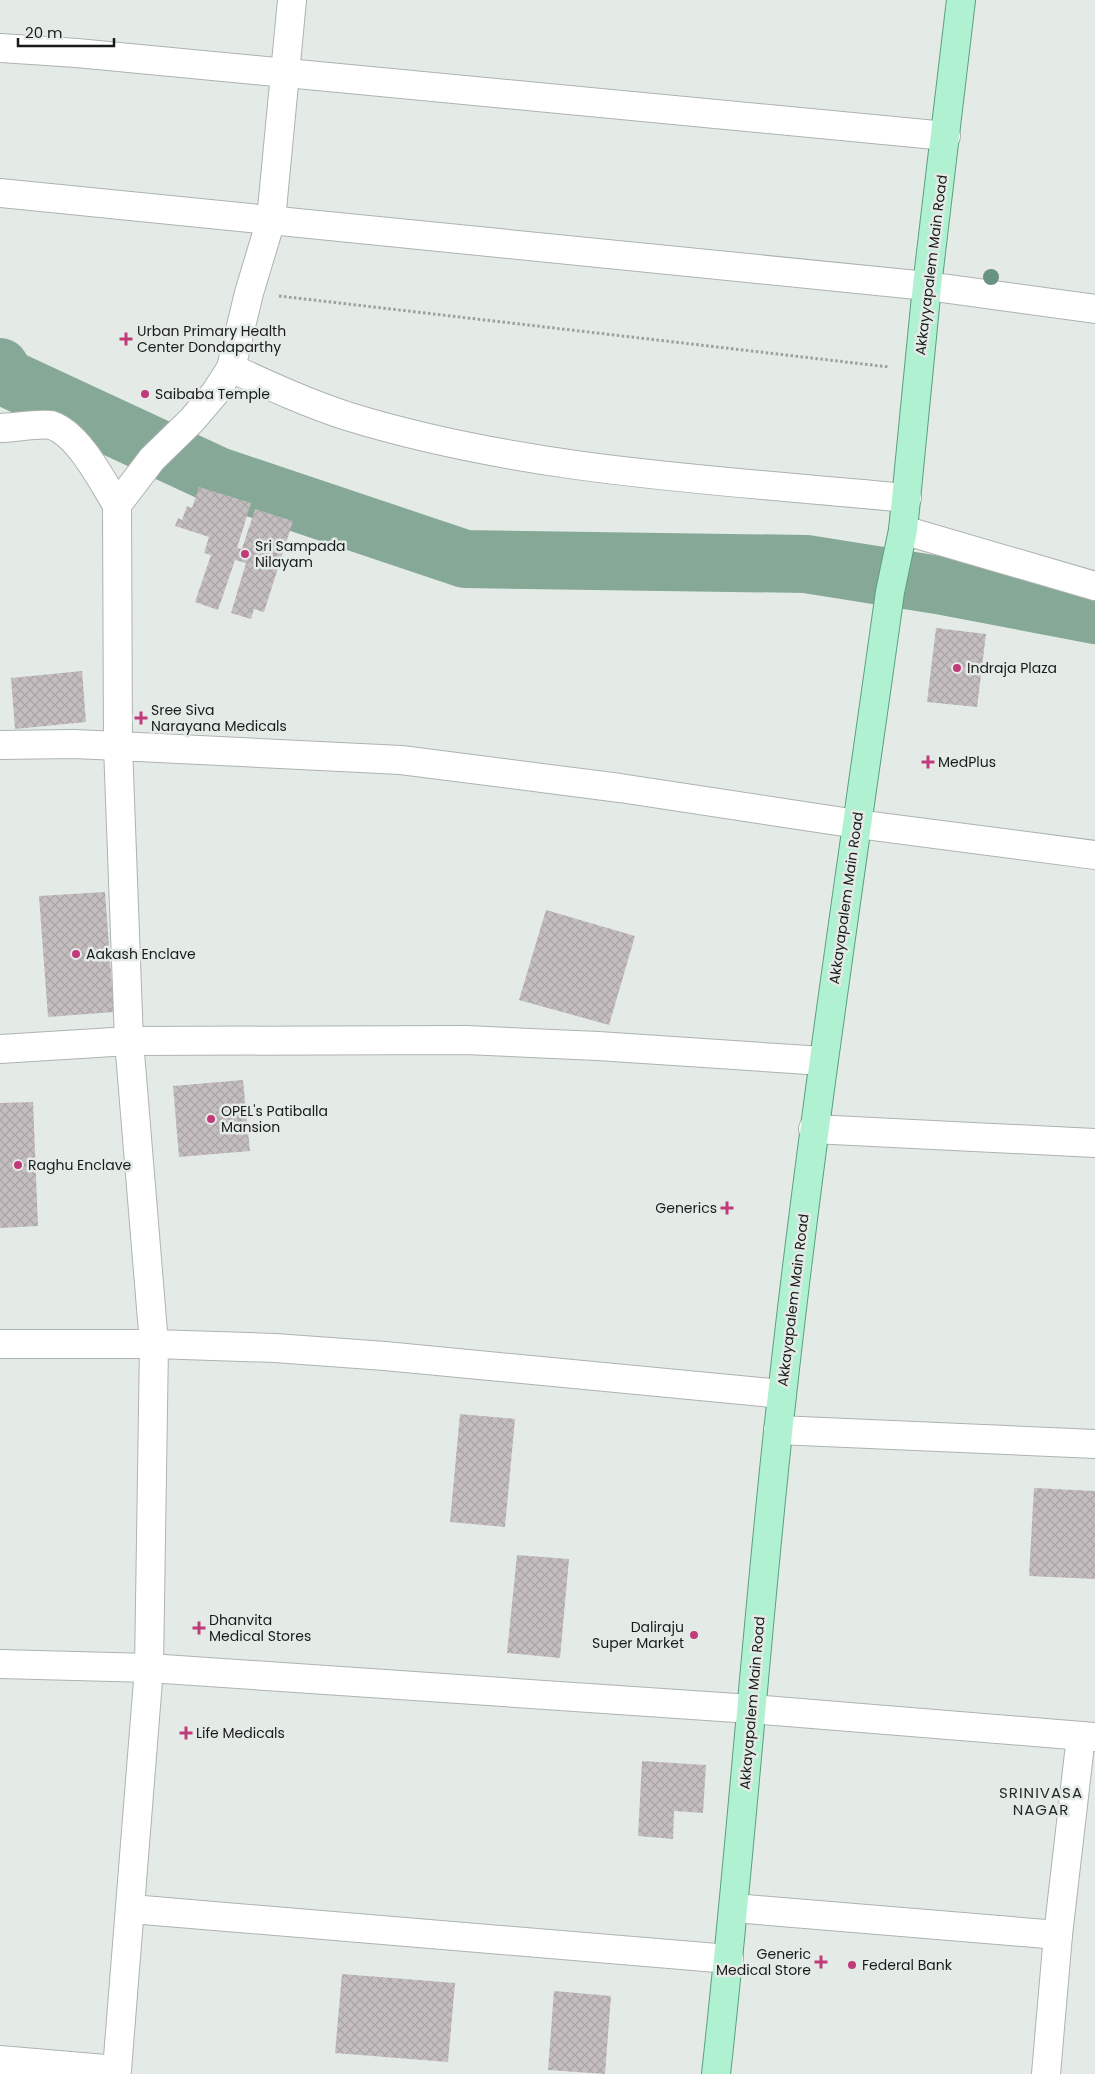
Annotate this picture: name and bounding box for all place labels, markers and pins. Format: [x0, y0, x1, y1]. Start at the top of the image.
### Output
place label: Urban Primary Health Center Dondaparthy [137, 321, 286, 357]
marker: Urban Primary Health Center Dondaparthy [119, 332, 133, 346]
place label: Saibaba Temple [155, 384, 270, 404]
marker: Saibaba Temple [139, 388, 151, 400]
place label: Sri Sampada Nilayam [255, 536, 346, 572]
marker: Sri Sampada Nilayam [239, 548, 251, 560]
place label: Indraja Plaza [967, 658, 1057, 678]
marker: Indraja Plaza [951, 662, 963, 674]
place label: Sree Siva Narayana Medicals [151, 700, 287, 736]
marker: Sree Siva Narayana Medicals [135, 712, 147, 724]
place label: MedPlus [938, 752, 996, 772]
marker: MedPlus [922, 756, 934, 768]
place label: Aakash Enclave [86, 944, 196, 964]
marker: Aakash Enclave [70, 948, 82, 960]
place label: OPEL's Patiballa Mansion [221, 1101, 328, 1137]
marker: OPEL's Patiballa Mansion [205, 1113, 217, 1125]
place label: Raghu Enclave [28, 1155, 131, 1175]
marker: Raghu Enclave [12, 1159, 24, 1171]
place label: Generics [655, 1198, 717, 1218]
marker: Generics [721, 1202, 733, 1214]
place label: Dhanvita Medical Stores [209, 1610, 311, 1646]
place label: Daliraju Super Market [592, 1617, 684, 1653]
marker: Dhanvita Medical Stores [193, 1622, 205, 1634]
marker: Daliraju Super Market [688, 1629, 700, 1641]
place label: Life Medicals [196, 1723, 285, 1743]
marker: Life Medicals [180, 1727, 192, 1739]
place label: Generic Medical Store [716, 1944, 811, 1980]
place label: Federal Bank [862, 1955, 953, 1975]
marker: Generic Medical Store [815, 1956, 827, 1968]
marker: Federal Bank [846, 1959, 858, 1971]

